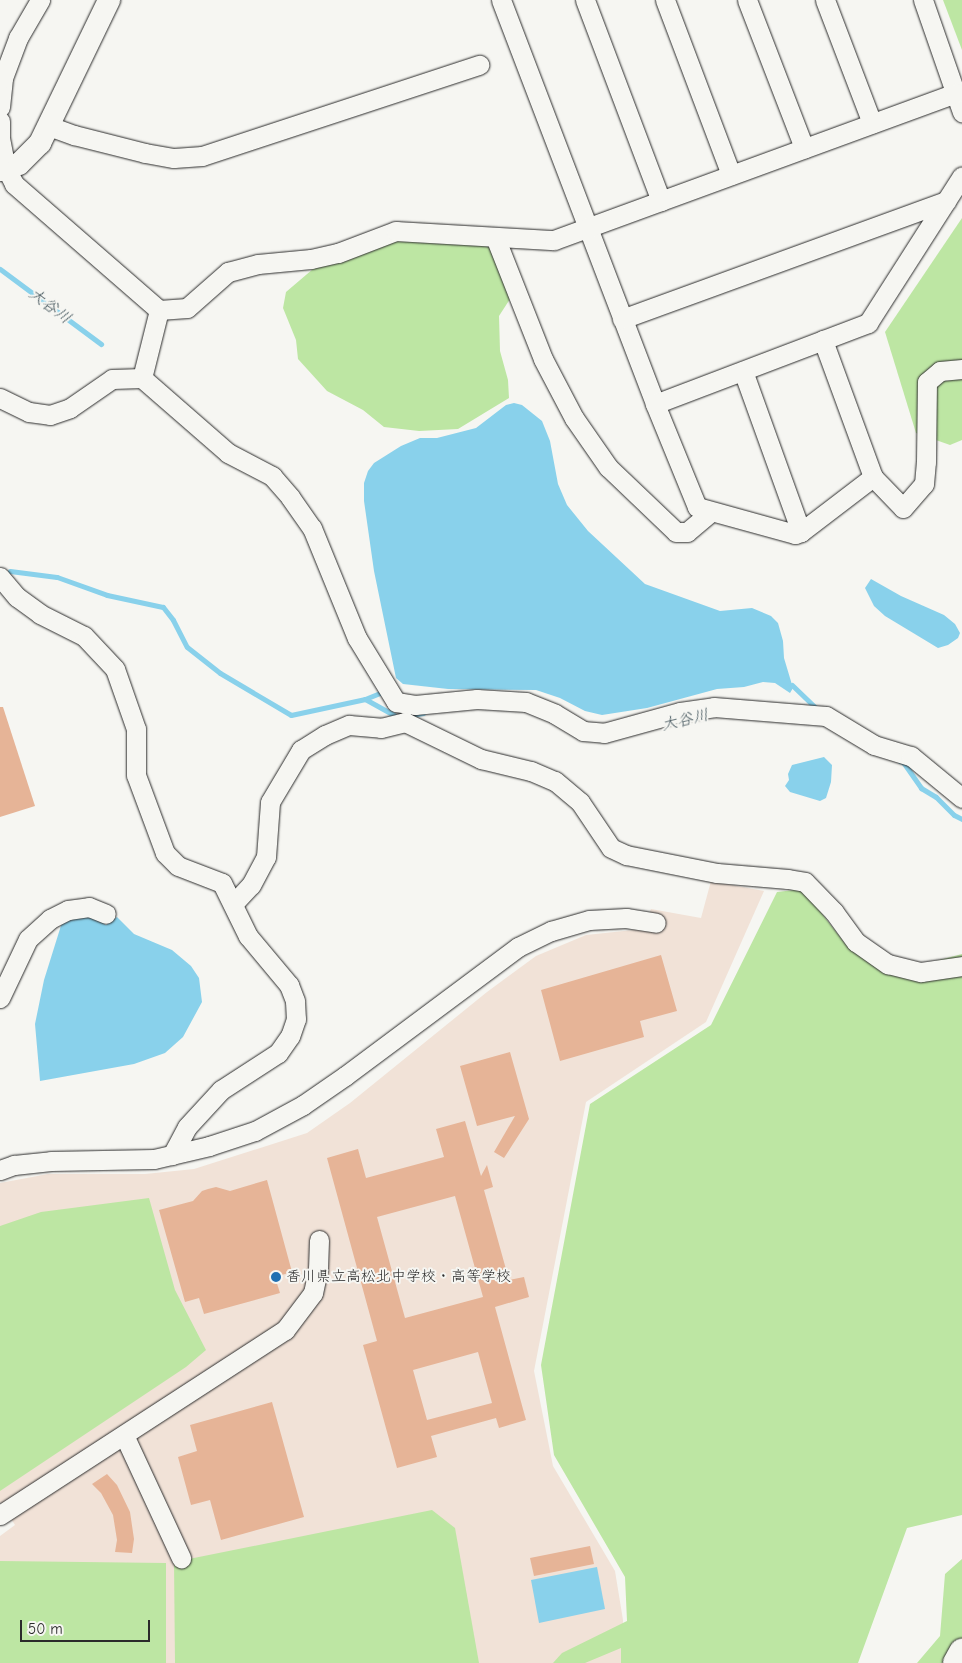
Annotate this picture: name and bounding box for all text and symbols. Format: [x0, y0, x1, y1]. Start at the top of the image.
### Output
water label: 大谷川 [25, 284, 75, 328]
water label: 大谷川 [659, 705, 711, 735]
place label: 香川県立高松北中学校・高等学校 [286, 1268, 511, 1286]
marker: 香川県立高松北中学校・高等学校 [270, 1271, 282, 1283]
scale bar [22, 1610, 152, 1642]
text: 50 m [28, 1620, 63, 1638]

